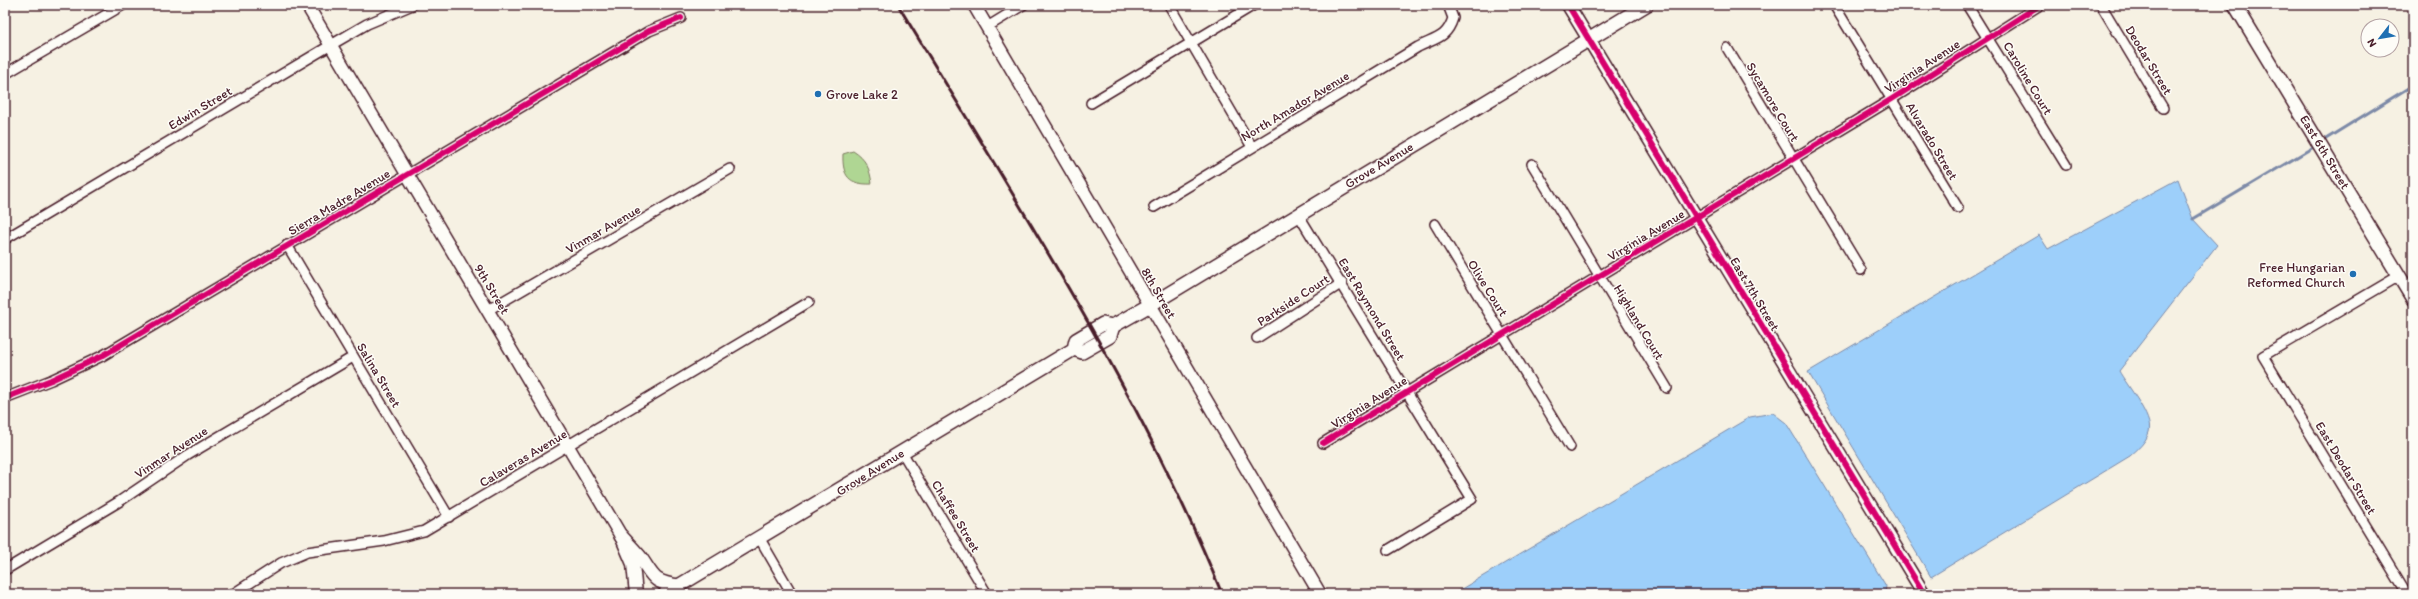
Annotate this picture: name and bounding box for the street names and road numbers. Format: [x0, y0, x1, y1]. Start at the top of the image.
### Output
street label: Deodar Street [2123, 23, 2176, 97]
street label: Virginia Avenue [1881, 36, 1963, 96]
street label: Caroline Court [2000, 39, 2056, 117]
street label: Sycamore Court [1743, 60, 1803, 144]
street label: North Amador Avenue [1238, 68, 1352, 144]
street label: Edwin Street [166, 83, 234, 133]
street label: Alvarado Street [1903, 100, 1961, 183]
street label: East 6th Street [2297, 112, 2353, 192]
street label: Grove Avenue [1342, 139, 1416, 191]
street label: Sierra Madre Avenue [285, 166, 393, 238]
street label: Vinmar Avenue [563, 202, 643, 256]
street label: Virginia Avenue [1605, 206, 1687, 264]
street label: East 7th Street [1727, 254, 1783, 334]
street label: East Raymond Street [1336, 255, 1409, 363]
street label: Olive Court [1465, 257, 1511, 319]
street label: 9th Street [471, 261, 513, 317]
street label: 8th Street [1138, 265, 1180, 321]
street label: Parkside Court [1254, 271, 1332, 329]
street label: Highland Court [1611, 282, 1667, 362]
street label: Salina Street [354, 340, 404, 410]
street label: Virginia Avenue [1328, 373, 1410, 431]
street label: East Deodar Street [2312, 419, 2380, 517]
street label: Vinmar Avenue [132, 423, 210, 481]
street label: Calaveras Avenue [477, 426, 569, 490]
street label: Grove Avenue [833, 445, 907, 499]
street label: Chaffee Street [929, 477, 983, 555]

